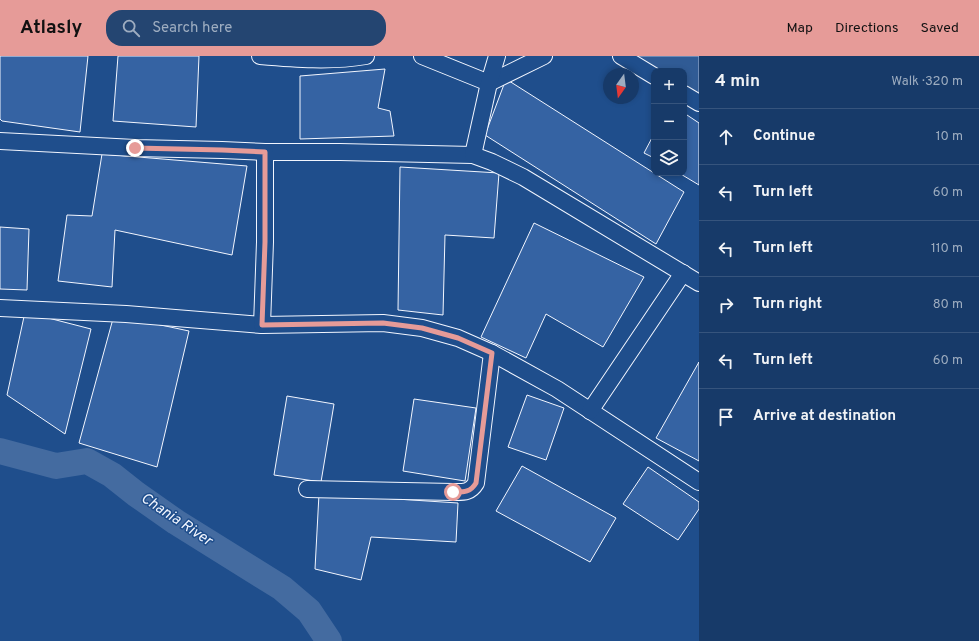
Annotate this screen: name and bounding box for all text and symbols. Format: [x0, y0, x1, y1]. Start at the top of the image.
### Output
search box [106, 10, 386, 46]
text: Atlasly [20, 16, 82, 40]
icon: search [120, 17, 142, 39]
text: Search here [152, 19, 232, 38]
text: Map [787, 20, 813, 37]
text: Directions [835, 20, 899, 37]
text: Saved [921, 20, 959, 37]
north arrow [603, 68, 639, 104]
map controls [651, 68, 687, 176]
button: + [651, 68, 687, 104]
text: 4 min [715, 71, 760, 93]
text: Walk · 320 m [891, 74, 963, 90]
button: − [651, 104, 687, 140]
icon: ahead [715, 126, 737, 148]
text: Continue [753, 127, 815, 146]
text: 10 m [936, 129, 963, 145]
route end [126, 139, 144, 157]
button: layers [651, 140, 687, 176]
icon: left [715, 182, 737, 204]
text: Turn left [753, 183, 813, 202]
text: 60 m [933, 185, 963, 201]
icon: left [715, 238, 737, 260]
text: Turn left [753, 239, 813, 258]
text: 110 m [931, 241, 963, 257]
icon: right [715, 294, 737, 316]
text: Turn right [753, 295, 822, 314]
text: 80 m [933, 297, 963, 313]
icon: left [715, 350, 737, 372]
text: Turn left [753, 351, 813, 370]
text: 60 m [933, 353, 963, 369]
icon: arrive [715, 406, 737, 428]
text: Arrive at destination [753, 407, 896, 426]
route start [444, 483, 462, 501]
water label: Chania River [137, 489, 216, 552]

